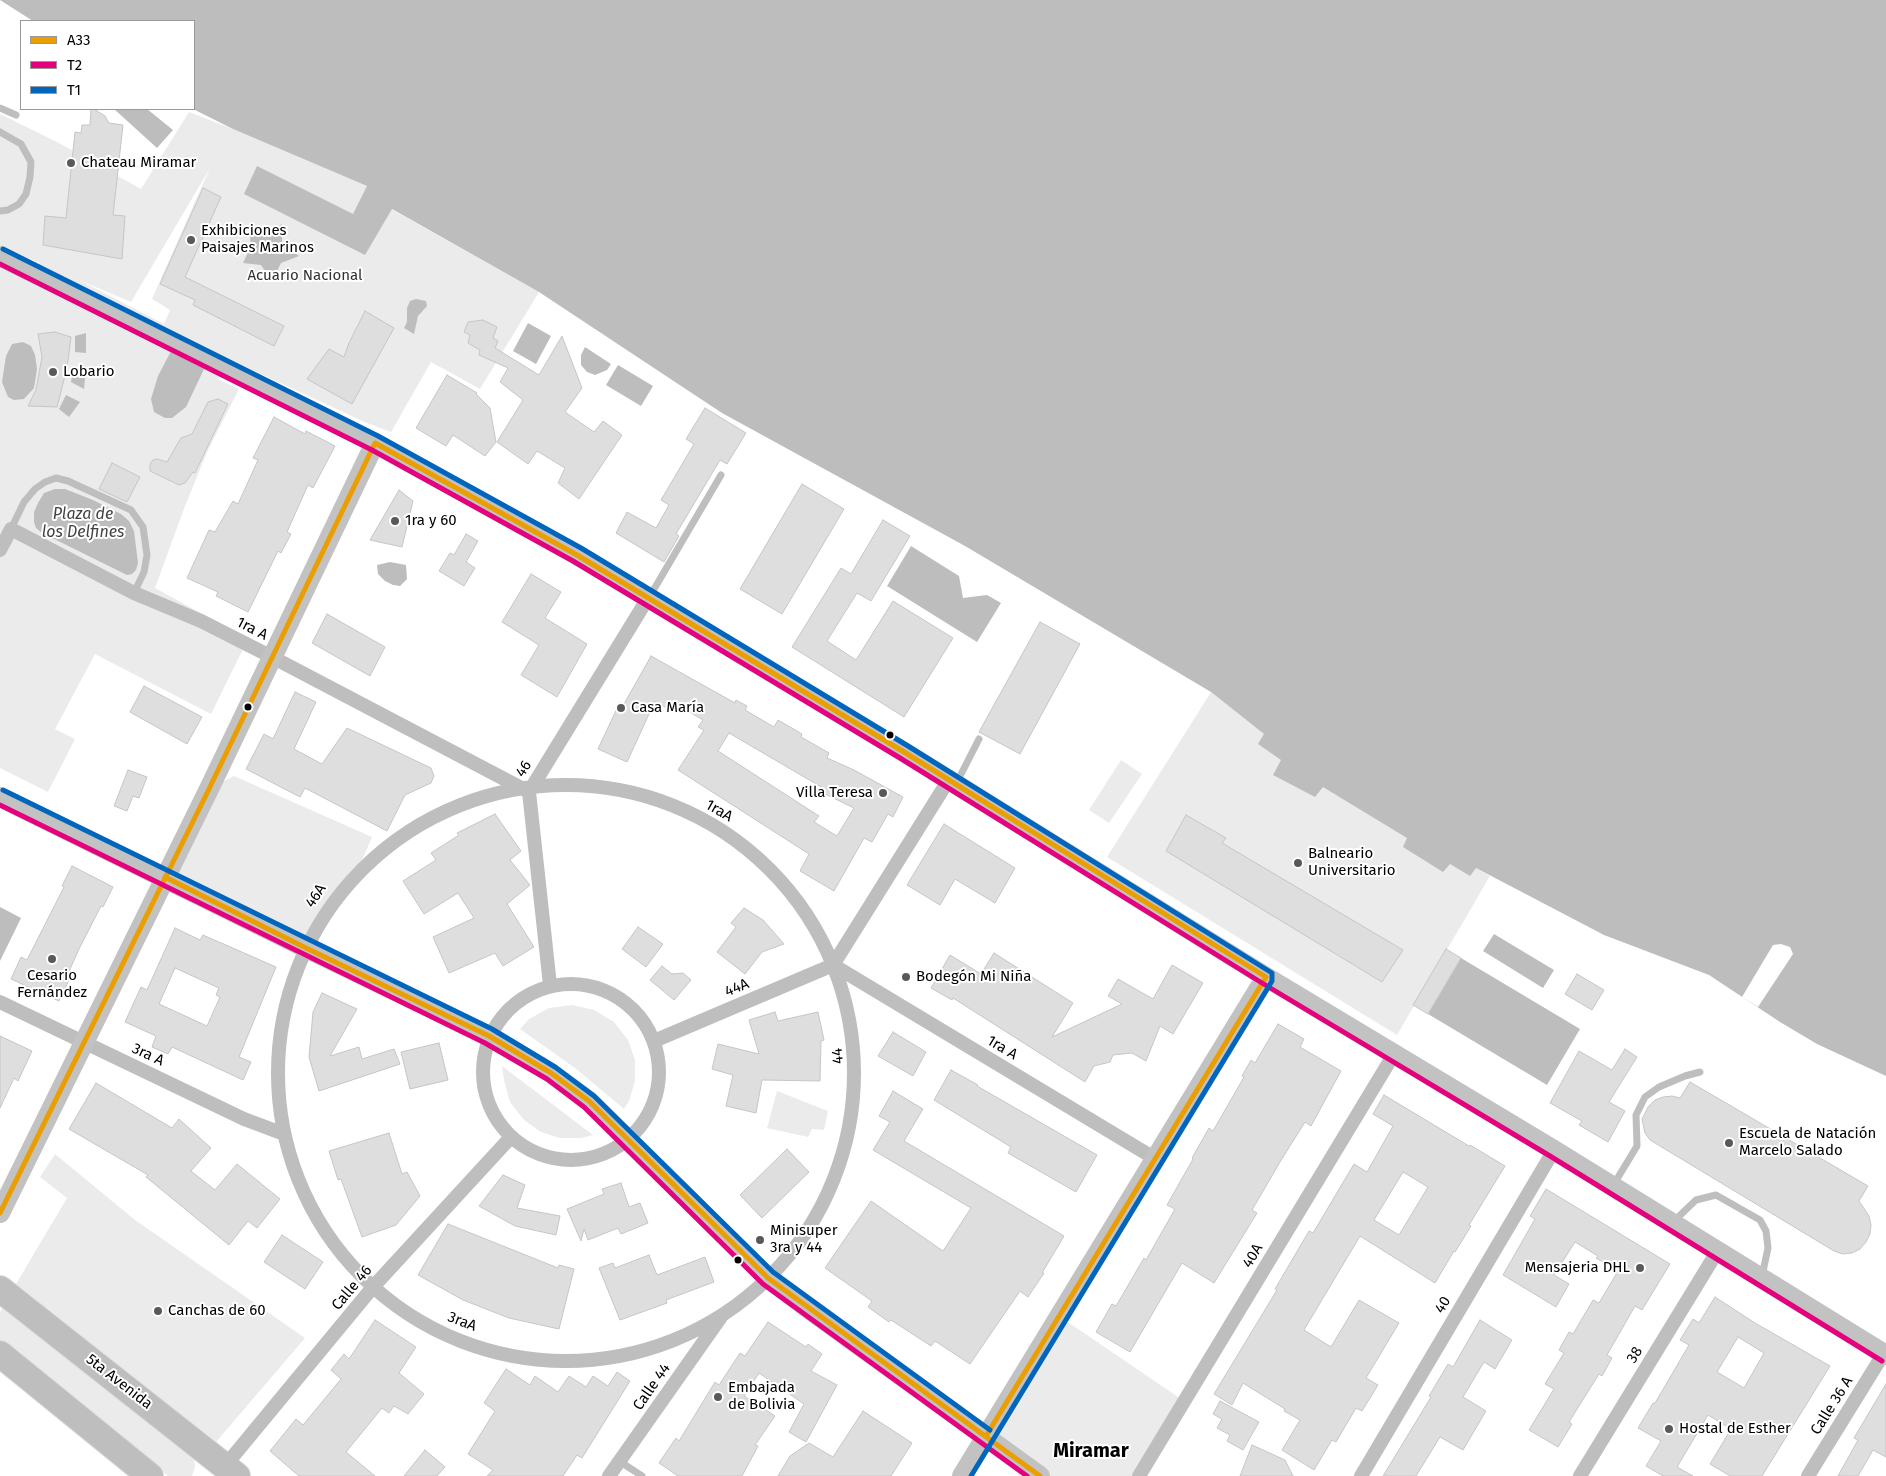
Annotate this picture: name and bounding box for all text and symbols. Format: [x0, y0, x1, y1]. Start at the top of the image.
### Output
legend [20, 20, 195, 110]
text: A33 [67, 31, 91, 49]
text: T2 [67, 56, 82, 74]
text: T1 [67, 81, 81, 99]
place label: Chateau Miramar [81, 154, 196, 172]
marker: Chateau Miramar [65, 157, 77, 169]
place label: Exhibiciones Paisajes Marinos [201, 222, 314, 257]
marker: Exhibiciones Paisajes Marinos [185, 234, 197, 246]
park label: Acuario Nacional [247, 267, 363, 285]
place label: Lobario [63, 363, 115, 381]
marker: Lobario [47, 366, 59, 378]
water label: Plaza de los Delfines [42, 505, 124, 543]
place label: 1ra y 60 [405, 512, 457, 530]
marker: 1ra y 60 [389, 515, 401, 527]
street label: 1ra A [233, 614, 271, 644]
place label: Casa María [631, 699, 704, 717]
unlabelled marker [243, 702, 253, 712]
marker: Casa María [615, 702, 627, 714]
unlabelled marker [885, 730, 895, 740]
street label: 46 [512, 757, 536, 781]
place label: Villa Teresa [796, 784, 873, 802]
marker: Villa Teresa [877, 787, 889, 799]
street label: 1raA [702, 796, 736, 826]
place label: Balneario Universitario [1308, 845, 1395, 880]
marker: Balneario Universitario [1292, 857, 1304, 869]
street label: 46A [302, 881, 330, 911]
marker: Cesario Fernández [46, 953, 58, 965]
place label: Cesario Fernández [17, 967, 87, 1002]
place label: Bodegón Mi Niña [916, 968, 1031, 986]
marker: Bodegón Mi Niña [900, 971, 912, 983]
street label: 44A [722, 975, 752, 1001]
street label: 1ra A [983, 1032, 1021, 1064]
street label: 3ra A [129, 1040, 167, 1070]
street label: 44 [828, 1047, 848, 1065]
place label: Escuela de Natación Marcelo Salado [1739, 1125, 1876, 1160]
marker: Escuela de Natación Marcelo Salado [1723, 1137, 1735, 1149]
place label: Minisuper 3ra y 44 [770, 1222, 838, 1257]
marker: Minisuper 3ra y 44 [754, 1234, 766, 1246]
street label: 40A [1239, 1241, 1267, 1271]
unlabelled marker [733, 1255, 743, 1265]
place label: Mensajeria DHL [1525, 1259, 1630, 1277]
street label: Calle 46 [328, 1262, 376, 1314]
marker: Mensajeria DHL [1634, 1262, 1646, 1274]
street label: 40 [1431, 1293, 1455, 1317]
place label: Canchas de 60 [168, 1302, 266, 1320]
marker: Canchas de 60 [152, 1305, 164, 1317]
street label: 3raA [445, 1308, 479, 1336]
street label: 38 [1623, 1344, 1647, 1366]
street label: 5ta Avenida [82, 1351, 156, 1413]
street label: Calle 44 [629, 1360, 675, 1414]
street label: Calle 36 A [1807, 1374, 1857, 1438]
place label: Embajada de Bolivia [728, 1379, 795, 1414]
marker: Embajada de Bolivia [712, 1391, 724, 1403]
place label: Hostal de Esther [1679, 1420, 1791, 1438]
marker: Hostal de Esther [1663, 1423, 1675, 1435]
district label: Miramar [1053, 1439, 1129, 1463]

